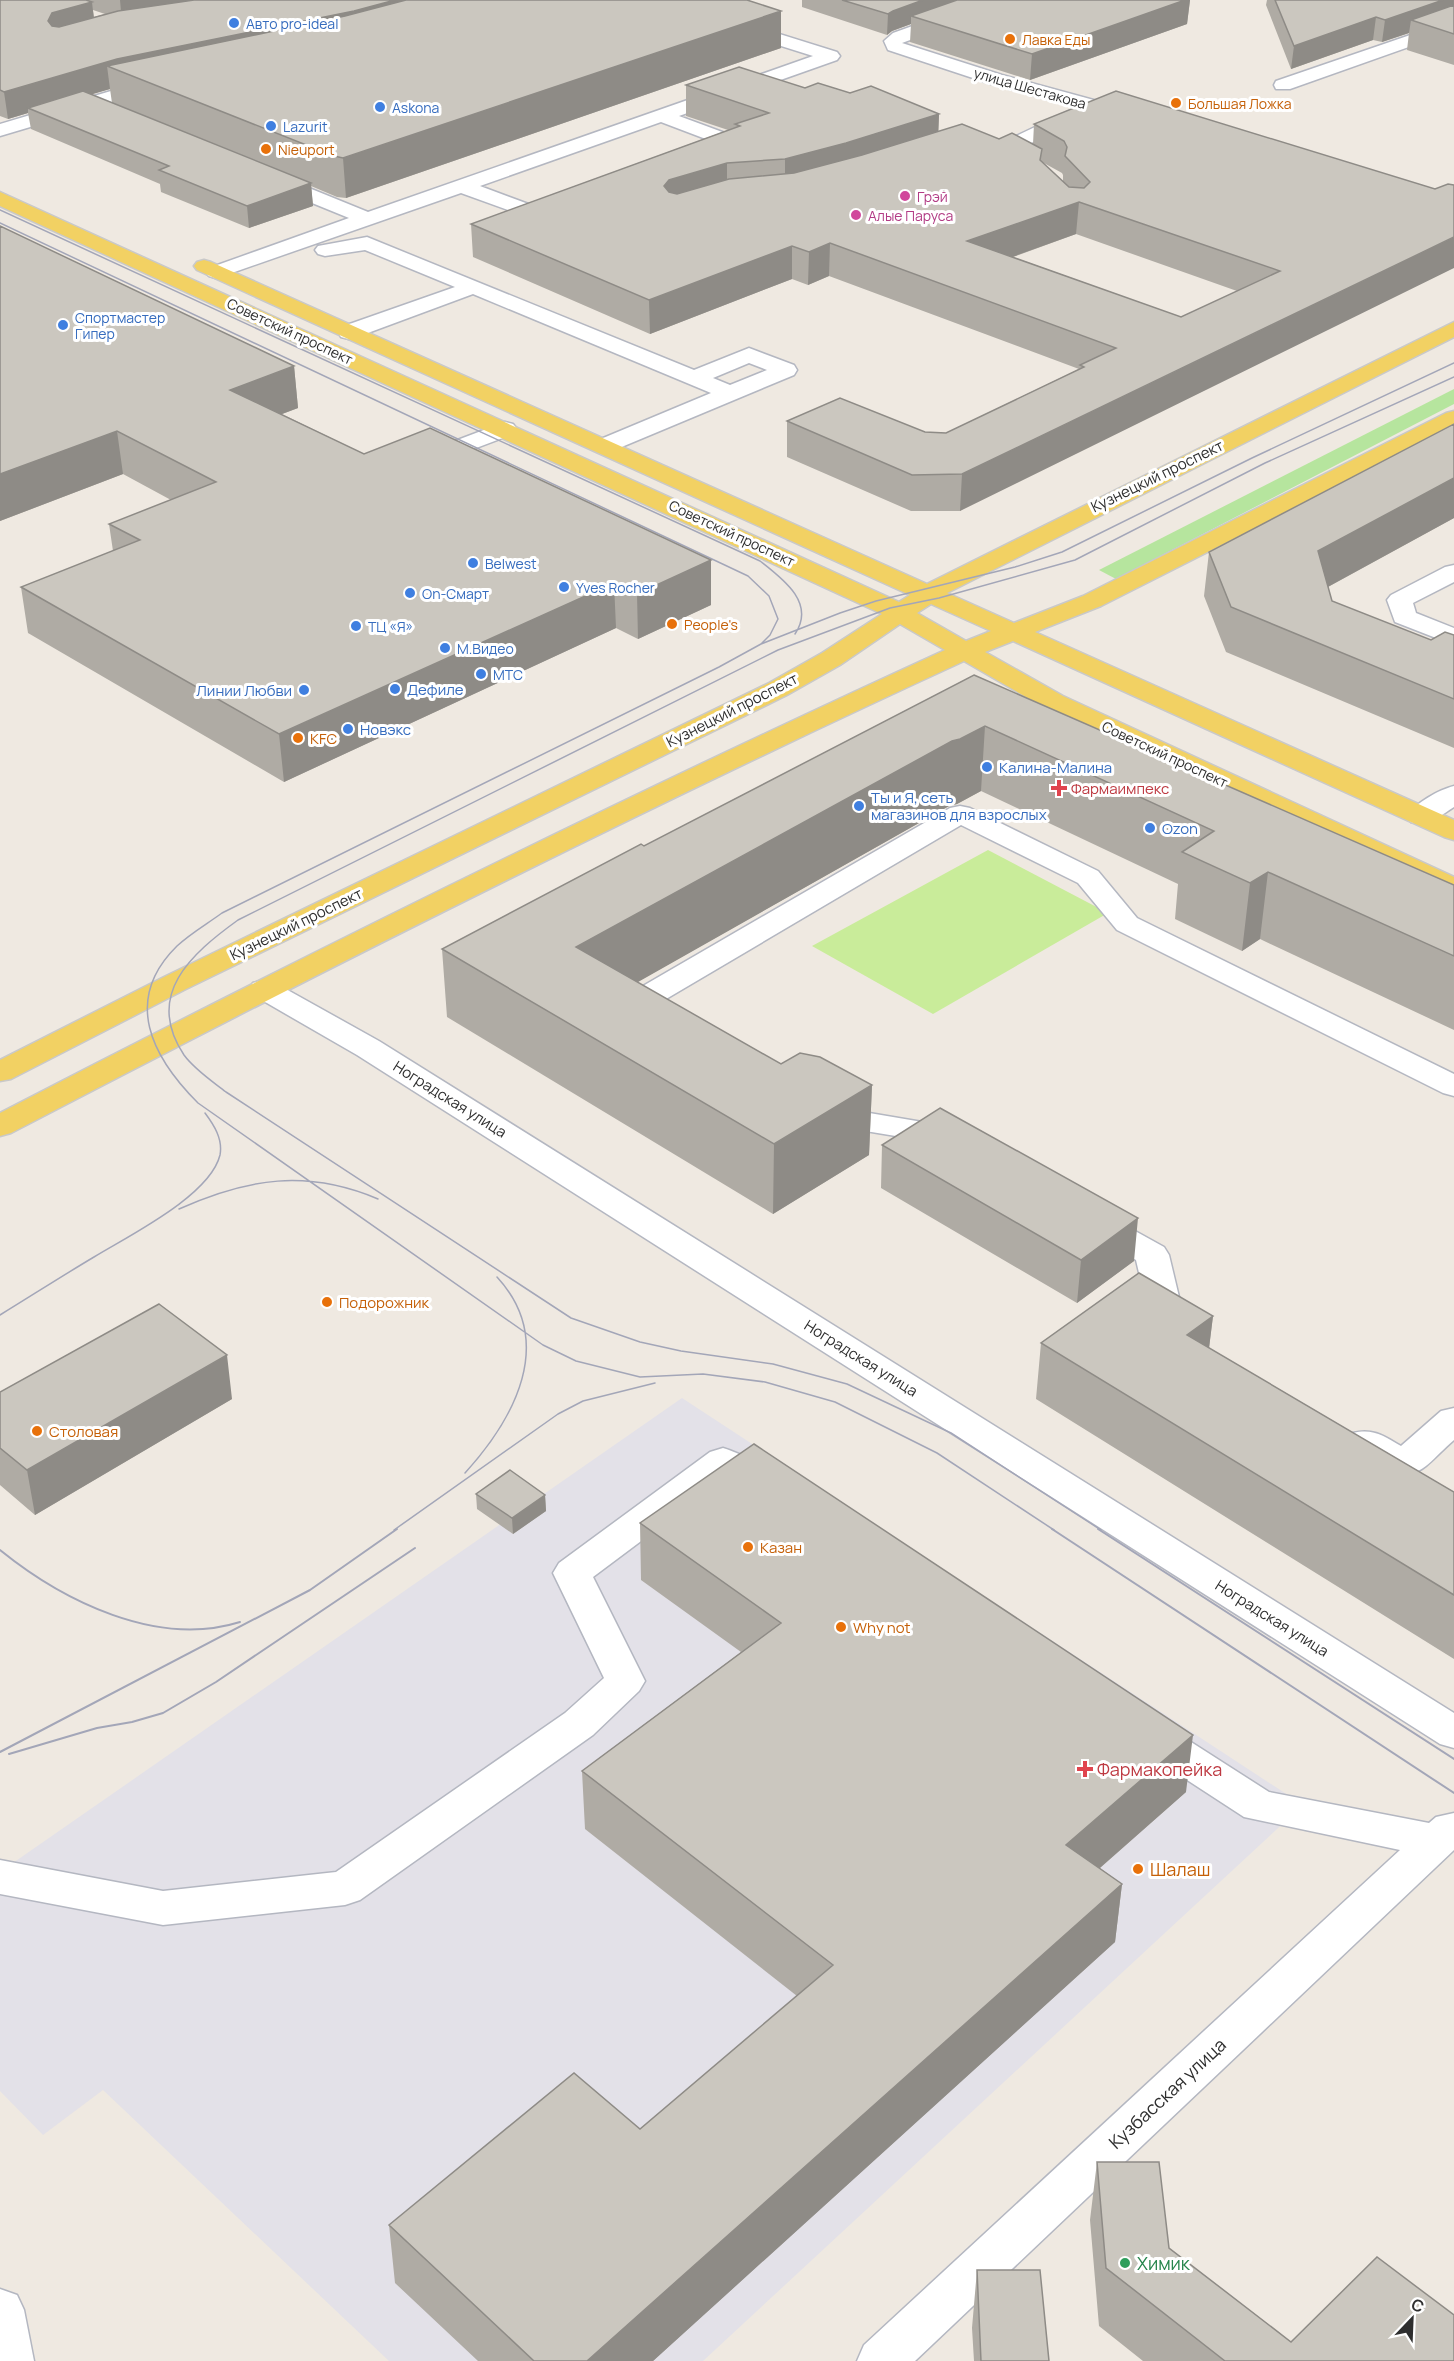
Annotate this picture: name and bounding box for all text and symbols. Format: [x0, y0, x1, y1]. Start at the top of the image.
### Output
place label: Авто pro-ideal [246, 14, 338, 33]
marker: Авто pro-ideal [227, 16, 241, 30]
place label: Лавка Еды [1022, 30, 1090, 49]
marker: Лавка Еды [1003, 32, 1017, 46]
street label: улица Шестакова [972, 63, 1088, 113]
place label: Большая Ложка [1188, 94, 1291, 113]
marker: Большая Ложка [1169, 96, 1183, 110]
place label: Askona [392, 98, 439, 117]
marker: Askona [373, 100, 387, 114]
place label: Lazurit [283, 117, 328, 136]
marker: Lazurit [264, 119, 278, 133]
place label: Nieuport [278, 140, 335, 159]
marker: Nieuport [259, 142, 273, 156]
place label: Грэй [917, 187, 948, 206]
marker: Грэй [898, 189, 912, 203]
place label: Алые Паруса [868, 206, 953, 225]
marker: Алые Паруса [849, 208, 863, 222]
street label: Советский проспект [224, 293, 356, 369]
place label: Спортмастер Гипер [75, 308, 165, 343]
marker: Спортмастер Гипер [56, 318, 70, 332]
street label: Кузнецкий проспект [1087, 435, 1227, 517]
street label: Советский проспект [666, 495, 798, 571]
place label: Belwest [485, 554, 537, 573]
marker: Belwest [466, 556, 480, 570]
place label: Yves Rocher [576, 578, 655, 597]
marker: Yves Rocher [557, 580, 571, 594]
place label: On-Смарт [422, 584, 489, 603]
marker: On-Смарт [403, 586, 417, 600]
place label: People's [684, 615, 738, 634]
place label: ТЦ «Я» [368, 617, 413, 636]
marker: People's [665, 617, 679, 631]
marker: ТЦ «Я» [349, 619, 363, 633]
place label: М.Видео [457, 639, 514, 658]
marker: М.Видео [438, 641, 452, 655]
place label: МТС [493, 665, 523, 684]
marker: МТС [474, 667, 488, 681]
street label: Кузнецкий проспект [663, 668, 802, 752]
place label: Дефиле [407, 679, 464, 700]
place label: Линии Любви [196, 680, 292, 701]
marker: Дефиле [388, 682, 402, 696]
marker: Линии Любви [297, 683, 311, 697]
street label: Советский проспект [1099, 716, 1231, 792]
place label: Новэкс [360, 719, 411, 740]
marker: Новэкс [341, 722, 355, 736]
place label: KFC [310, 728, 337, 749]
marker: KFC [291, 731, 305, 745]
place label: Калина-Малина [999, 757, 1112, 778]
marker: Калина-Малина [980, 760, 994, 774]
place label: Фармаимпекс [1071, 778, 1169, 799]
marker: Фармаимпекс [1052, 781, 1066, 795]
place label: Ты и Я, сеть магазинов для взрослых [871, 787, 1047, 825]
marker: Ты и Я, сеть магазинов для взрослых [852, 799, 866, 813]
place label: Ozon [1162, 818, 1198, 839]
marker: Ozon [1143, 821, 1157, 835]
street label: Кузнецкий проспект [226, 883, 366, 965]
street label: Ноградская улица [389, 1056, 511, 1142]
place label: Подорожник [339, 1292, 430, 1313]
marker: Подорожник [320, 1295, 334, 1309]
street label: Ноградская улица [800, 1315, 922, 1401]
place label: Столовая [49, 1421, 118, 1442]
marker: Столовая [30, 1424, 44, 1438]
place label: Казан [760, 1537, 802, 1558]
marker: Казан [741, 1540, 755, 1554]
street label: Ноградская улица [1211, 1575, 1333, 1661]
place label: Why not [853, 1617, 911, 1638]
marker: Why not [834, 1620, 848, 1634]
place label: Фармакопейка [1097, 1757, 1222, 1781]
marker: Фармакопейка [1078, 1762, 1092, 1776]
place label: Шалаш [1150, 1857, 1210, 1881]
marker: Шалаш [1131, 1862, 1145, 1876]
street label: Кузбасская улица [1103, 2032, 1231, 2154]
place label: Химик [1137, 2251, 1191, 2275]
marker: Химик [1118, 2256, 1132, 2270]
north arrow [1382, 2289, 1442, 2349]
text: С [1408, 2293, 1428, 2318]

